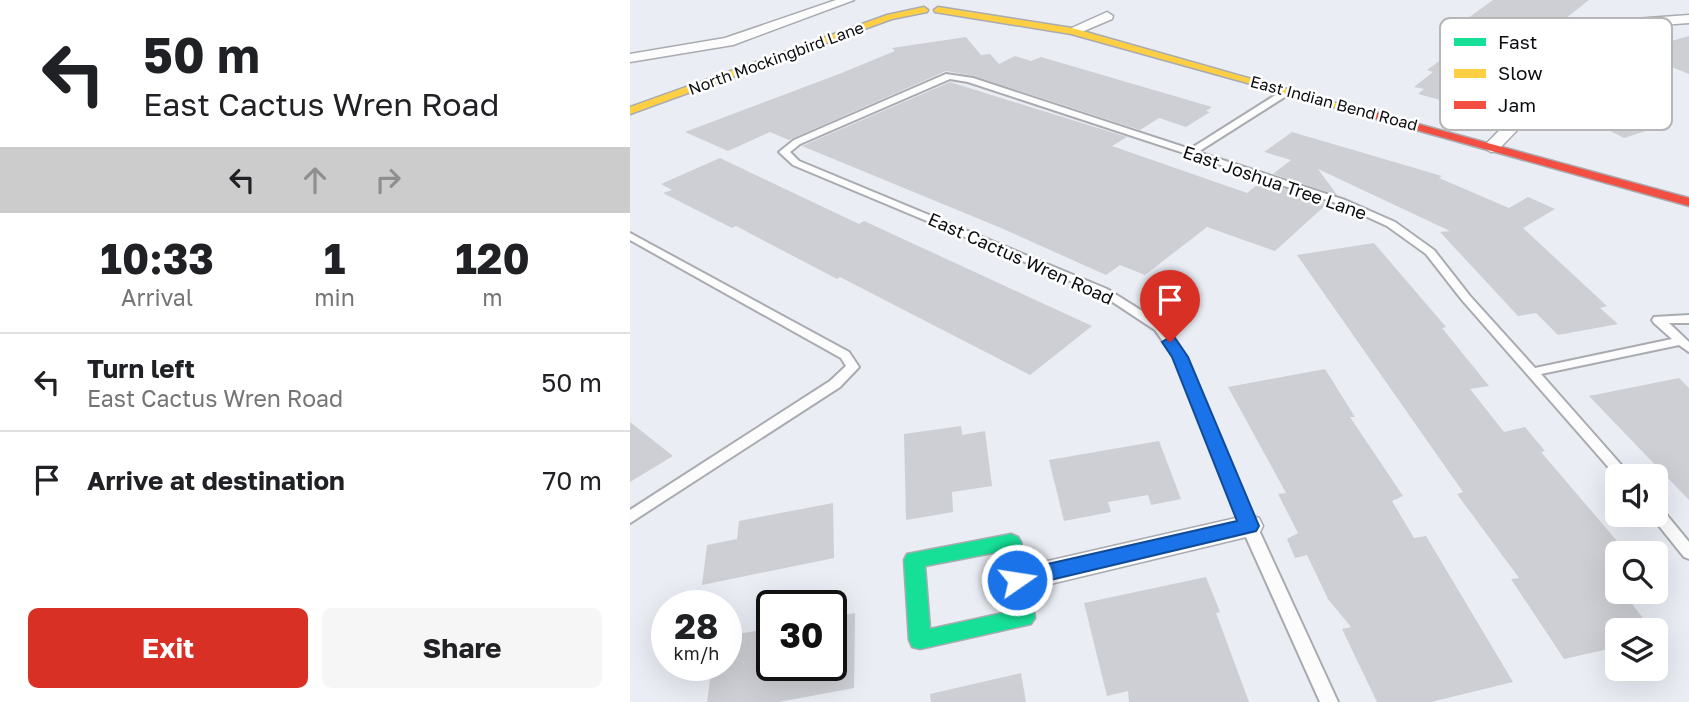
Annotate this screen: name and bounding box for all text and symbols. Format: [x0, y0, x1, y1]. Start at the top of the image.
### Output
street label: North Mockingbird Lane [686, 17, 866, 99]
legend [1440, 18, 1672, 130]
text: 50 m [143, 25, 260, 84]
icon: left [28, 28, 119, 119]
text: Fast [1498, 30, 1537, 53]
text: Slow [1498, 61, 1543, 84]
street label: East Indian Bend Road [1248, 71, 1420, 135]
text: East Cactus Wren Road [143, 85, 499, 123]
text: Jam [1498, 93, 1536, 116]
street label: East Joshua Tree Lane [1180, 140, 1370, 224]
icon: left [223, 161, 261, 199]
icon: ahead [296, 161, 334, 199]
icon: right [369, 161, 407, 199]
street label: East Cactus Wren Road [925, 207, 1117, 309]
text: 10:33 [100, 233, 214, 283]
text: 1 [324, 233, 345, 283]
text: 120 [455, 233, 530, 283]
pin [1140, 270, 1200, 342]
icon: arrive [1151, 281, 1189, 319]
text: Arrival [121, 283, 193, 311]
text: min [314, 283, 355, 311]
text: m [482, 283, 503, 311]
text: Turn left [87, 353, 195, 384]
icon: left [28, 363, 66, 401]
text: 50 m [541, 367, 602, 398]
text: East Cactus Wren Road [87, 384, 343, 412]
icon: arrive [28, 461, 66, 499]
map controls [1605, 464, 1668, 681]
button: sound [1605, 464, 1668, 527]
text: Arrive at destination [87, 465, 345, 496]
text: 70 m [543, 465, 602, 496]
button: search [1605, 541, 1668, 604]
position arrow [980, 543, 1054, 617]
speed limit sign: 30 [756, 590, 847, 681]
text: 28 [675, 605, 718, 647]
button: Exit [28, 608, 308, 688]
button: Share [322, 608, 602, 688]
button: layers [1605, 618, 1668, 681]
text: km/h [674, 642, 719, 664]

